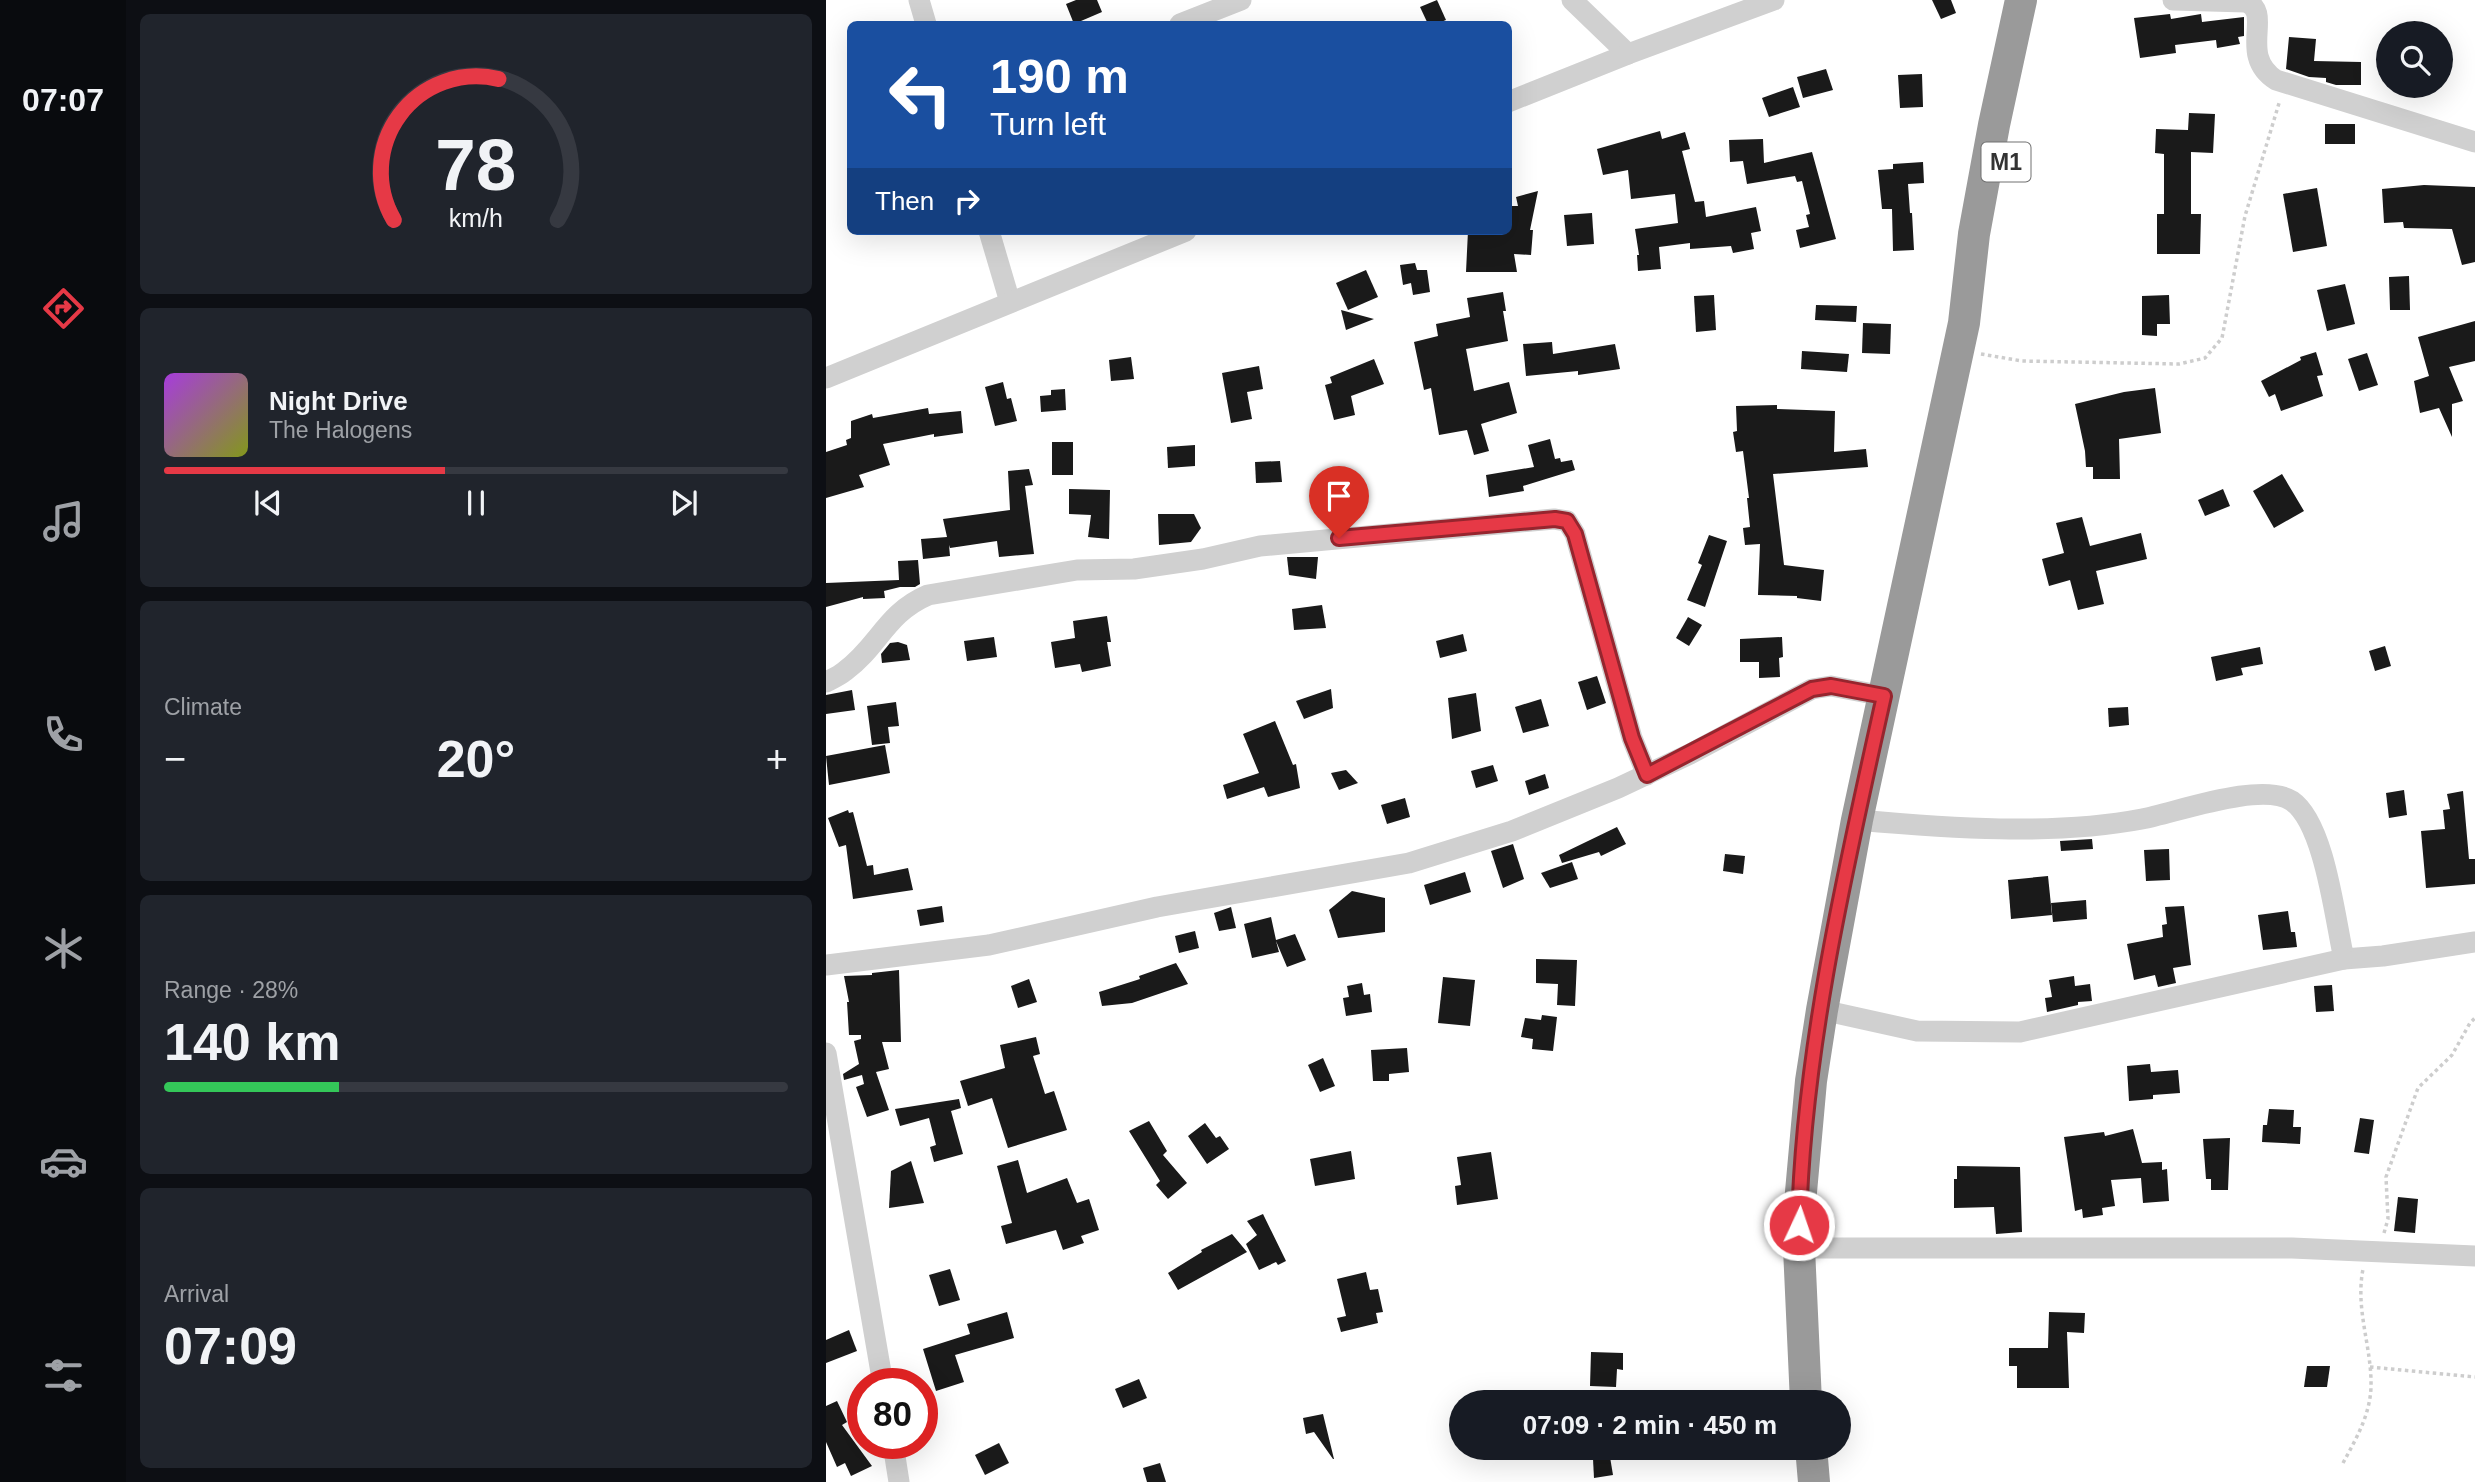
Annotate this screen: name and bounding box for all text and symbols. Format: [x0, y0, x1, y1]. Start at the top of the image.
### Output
map controls [2376, 21, 2453, 98]
button: search [2376, 21, 2453, 98]
icon: left [875, 49, 966, 140]
text: 190 m [990, 49, 1129, 103]
text: 07:07 [22, 82, 104, 118]
text: Turn left [990, 106, 1106, 142]
text: 78 [436, 124, 516, 205]
road number: M1 [1982, 142, 2030, 182]
icon: right [948, 182, 986, 220]
text: Then [875, 186, 934, 216]
text: km/h [449, 204, 503, 232]
icon: directions [39, 284, 88, 333]
text: Night Drive [269, 386, 408, 416]
text: The Halogens [269, 417, 412, 443]
pin [1309, 466, 1369, 538]
icon: arrive [1320, 477, 1358, 515]
icon: previous [249, 484, 287, 522]
icon: pause [457, 484, 495, 522]
icon: next [665, 484, 703, 522]
icon: music [39, 497, 88, 546]
text: Climate [164, 694, 242, 720]
icon: phone [39, 710, 88, 759]
text: 20° [437, 730, 515, 788]
text: − [164, 738, 186, 780]
text: + [766, 738, 788, 780]
icon: climate [39, 924, 88, 973]
text: Range · 28% [164, 977, 298, 1003]
text: 140 km [164, 1013, 340, 1071]
icon: car [39, 1137, 88, 1186]
position arrow [1762, 1188, 1836, 1262]
text: Arrival [164, 1281, 229, 1307]
text: 07:09 [164, 1317, 297, 1375]
icon: filters [39, 1351, 88, 1400]
speed limit sign: 80 [847, 1368, 938, 1459]
text: 07:09 · 2 min · 450 m [1523, 1410, 1777, 1440]

